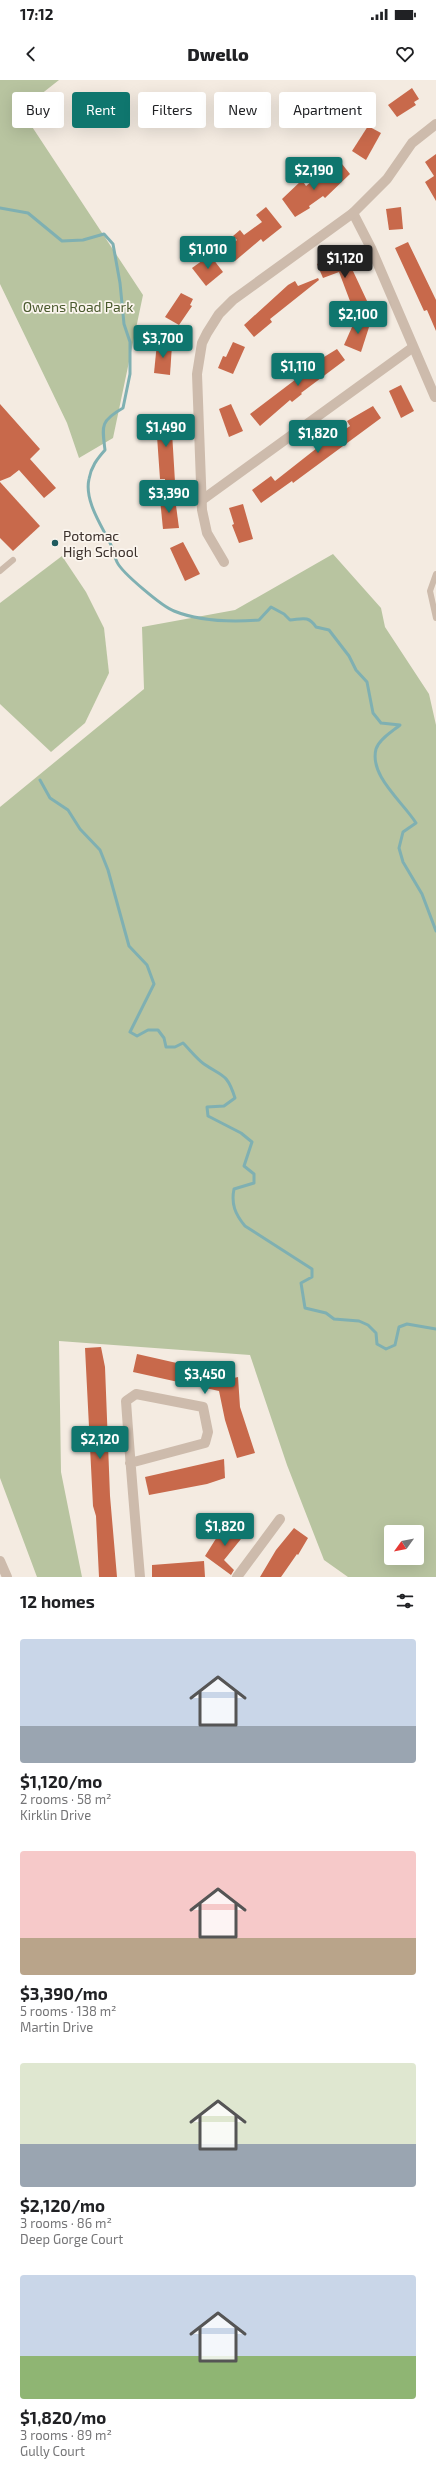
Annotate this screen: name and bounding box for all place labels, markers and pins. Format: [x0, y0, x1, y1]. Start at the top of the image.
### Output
pin: $2,190 [281, 157, 347, 191]
pin: $1,010 [175, 236, 241, 270]
pin: $1,120 [312, 245, 378, 279]
pin: $2,100 [325, 301, 391, 335]
pin: $3,700 [130, 325, 196, 359]
pin: $1,110 [265, 353, 331, 387]
pin: $1,490 [133, 414, 199, 448]
pin: $1,820 [285, 420, 351, 454]
pin: $3,390 [136, 480, 202, 514]
place label: Potomac High School [63, 527, 139, 560]
marker: Potomac High School [50, 538, 60, 548]
pin: $3,450 [172, 1361, 238, 1395]
pin: $2,120 [67, 1426, 133, 1460]
pin: $1,820 [192, 1513, 258, 1547]

